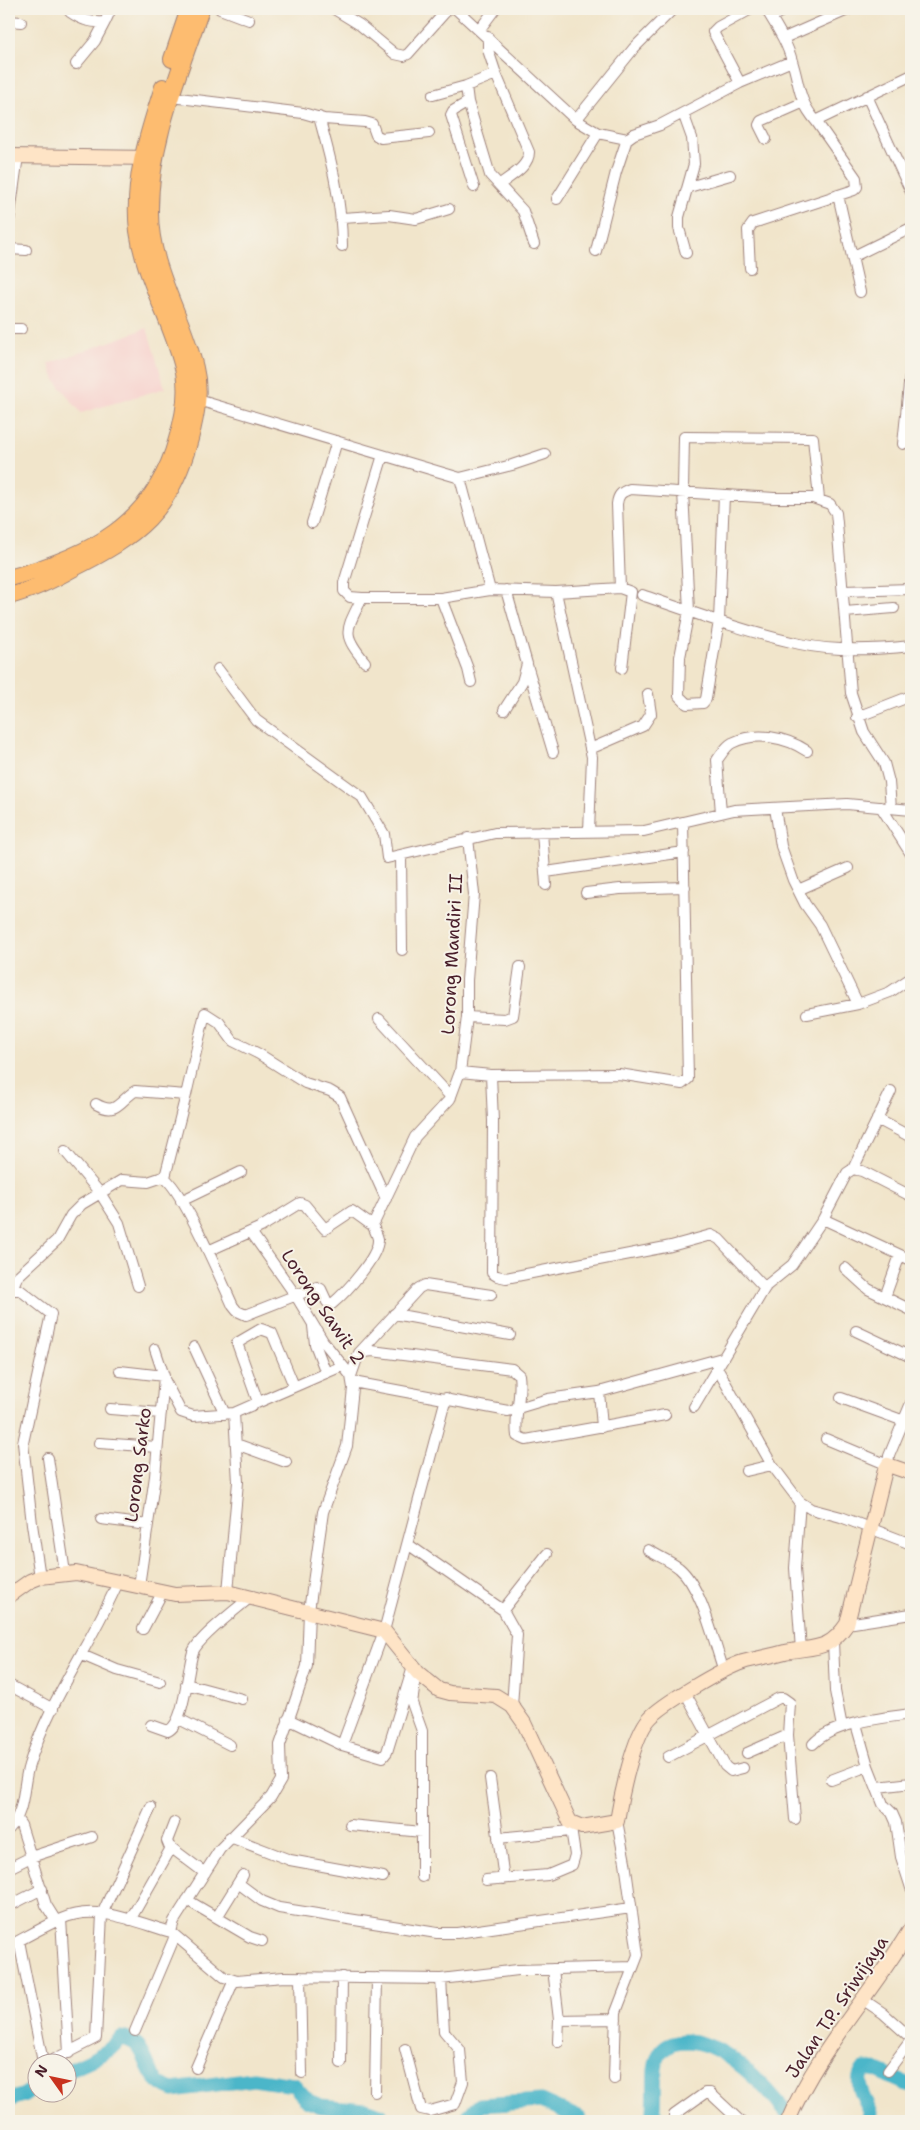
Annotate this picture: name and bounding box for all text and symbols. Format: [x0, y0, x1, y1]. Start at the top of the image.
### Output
street label: Lorong Mandiri II [436, 873, 468, 1035]
street label: Lorong Sawit 2 [276, 1245, 370, 1369]
street label: Lorong Sarko [119, 1406, 157, 1524]
street label: Jalan T.P. Sriwijaya [780, 1931, 894, 2083]
north arrow [28, 2052, 78, 2102]
text: N [31, 2061, 52, 2080]

